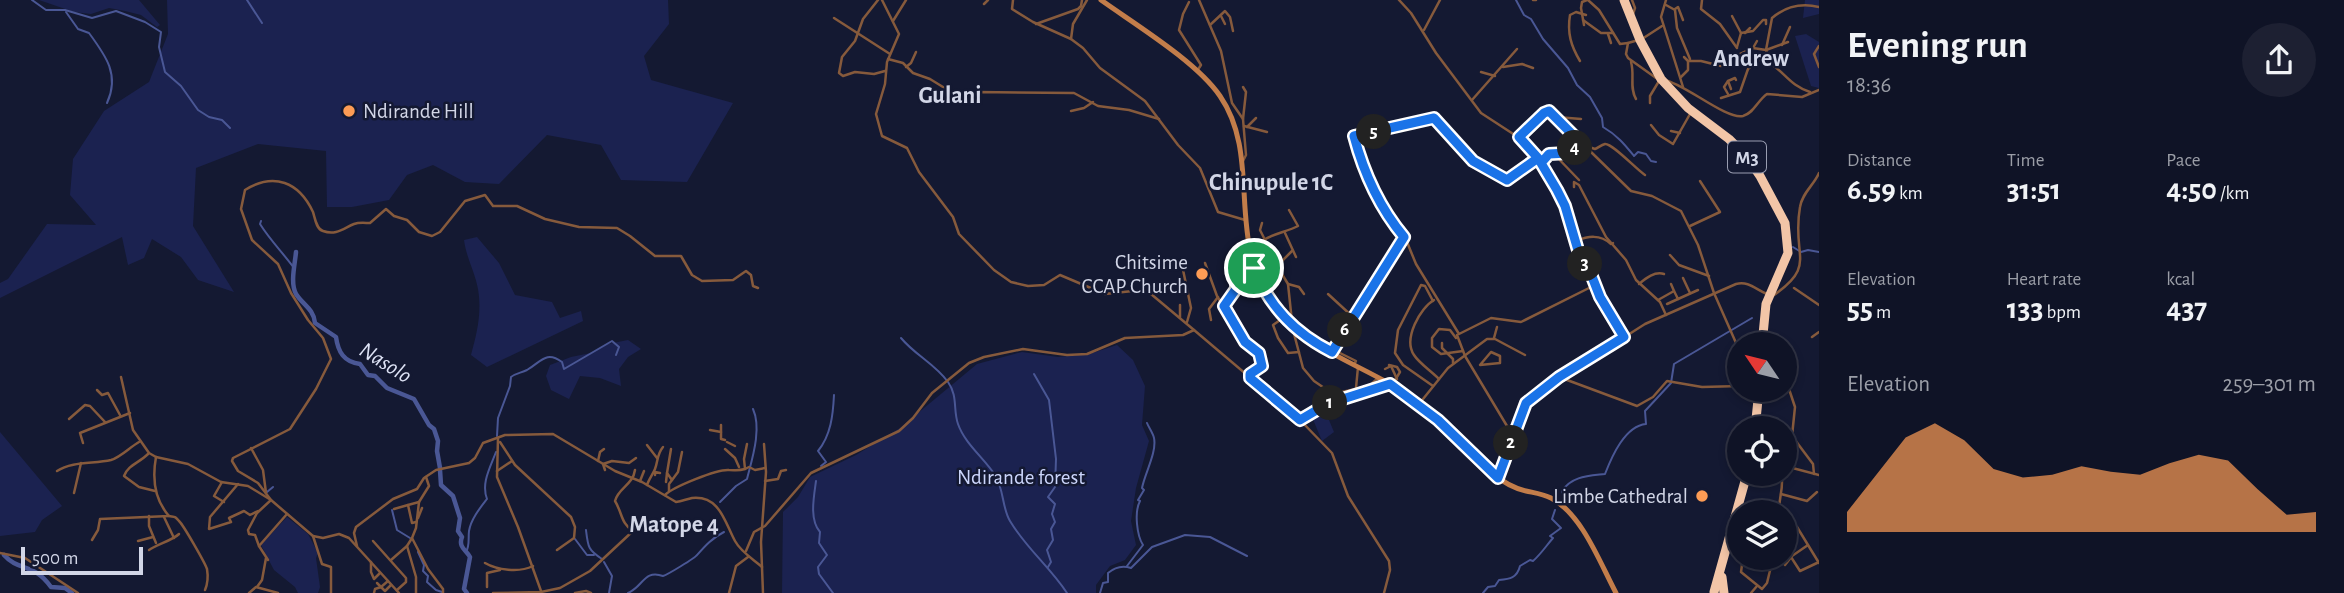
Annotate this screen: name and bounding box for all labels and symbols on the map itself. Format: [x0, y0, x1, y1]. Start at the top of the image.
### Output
district label: Andrew [1713, 47, 1789, 71]
district label: Gulani [918, 84, 982, 108]
place label: Ndirande Hill [363, 101, 474, 122]
marker: Ndirande Hill [341, 103, 357, 119]
pin: 5 [1356, 114, 1392, 150]
pin: 4 [1558, 130, 1592, 166]
road number: M3 [1728, 141, 1766, 172]
district label: Chinupule 1C [1209, 171, 1334, 195]
pin [1224, 238, 1284, 298]
pin: 3 [1568, 246, 1602, 282]
place label: Chitsime CCAP Church [1082, 252, 1188, 297]
marker: Chitsime CCAP Church [1194, 266, 1210, 282]
pin: 6 [1328, 312, 1362, 348]
north arrow [1727, 332, 1797, 402]
water label: Nasolo [355, 339, 415, 388]
pin: 1 [1312, 386, 1348, 420]
pin: 2 [1494, 426, 1528, 460]
park label: Ndirande forest [957, 467, 1085, 488]
place label: Limbe Cathedral [1553, 486, 1688, 507]
marker: Limbe Cathedral [1694, 488, 1710, 504]
district label: Matope 4 [629, 513, 719, 537]
scale bar [21, 544, 144, 576]

